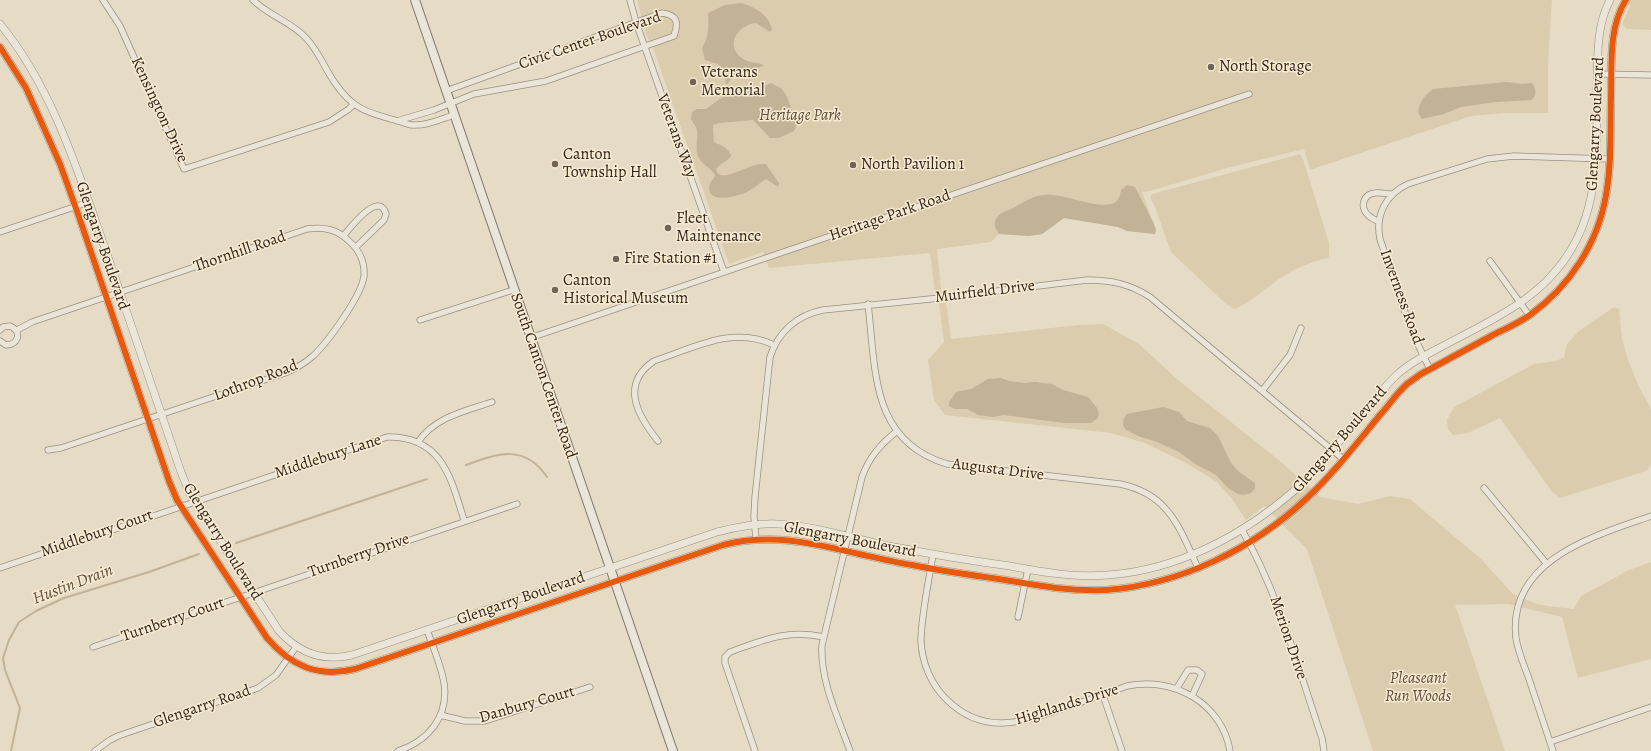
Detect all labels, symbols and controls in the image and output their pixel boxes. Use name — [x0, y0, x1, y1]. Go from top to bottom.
street label: Civic Center Boulevard — [516, 8, 664, 74]
street label: Kensington Drive — [126, 54, 192, 166]
street label: Glengarry Boulevard — [1583, 56, 1609, 192]
place label: North Storage — [1219, 57, 1312, 77]
marker: North Storage — [1206, 62, 1216, 72]
place label: Veterans Memorial — [701, 63, 765, 101]
marker: Veterans Memorial — [688, 77, 698, 87]
street label: Veterans Way — [652, 91, 700, 181]
park label: Heritage Park — [759, 106, 841, 126]
place label: Canton Township Hall — [563, 145, 657, 183]
place label: North Pavilion 1 — [861, 155, 964, 175]
marker: Canton Township Hall — [550, 159, 560, 169]
marker: North Pavilion 1 — [848, 160, 858, 170]
street label: Glengarry Boulevard — [71, 179, 133, 313]
street label: Heritage Park Road — [827, 186, 953, 246]
place label: Fleet Maintenance — [676, 209, 761, 247]
marker: Fleet Maintenance — [663, 223, 673, 233]
street label: Thornhill Road — [191, 227, 289, 277]
street label: Inverness Road — [1375, 247, 1427, 347]
place label: Fire Station #1 — [624, 249, 717, 269]
marker: Fire Station #1 — [611, 254, 621, 264]
place label: Canton Historical Museum — [563, 271, 688, 309]
street label: Muirfield Drive — [934, 276, 1036, 308]
marker: Canton Historical Museum — [550, 285, 560, 295]
street label: South Canton Center Road — [506, 291, 580, 461]
street label: Lothrop Road — [211, 356, 301, 406]
street label: Glengarry Boulevard — [1289, 383, 1391, 497]
street label: Middlebury Lane — [272, 431, 384, 483]
street label: Augusta Drive — [951, 455, 1045, 485]
street label: Glengarry Boulevard — [178, 480, 266, 604]
street label: Middlebury Court — [38, 506, 156, 562]
street label: Glengarry Boulevard — [782, 518, 918, 562]
street label: Turnberry Drive — [306, 530, 412, 582]
water label: Hustin Drain — [30, 560, 116, 610]
street label: Glengarry Boulevard — [454, 568, 588, 630]
street label: Turnberry Court — [119, 593, 227, 647]
street label: Merion Drive — [1265, 594, 1311, 682]
park label: Pleaseant Run Woods — [1385, 669, 1451, 707]
street label: Highlands Drive — [1013, 680, 1121, 730]
street label: Glengarry Road — [151, 681, 253, 733]
street label: Danbury Court — [477, 682, 577, 728]

